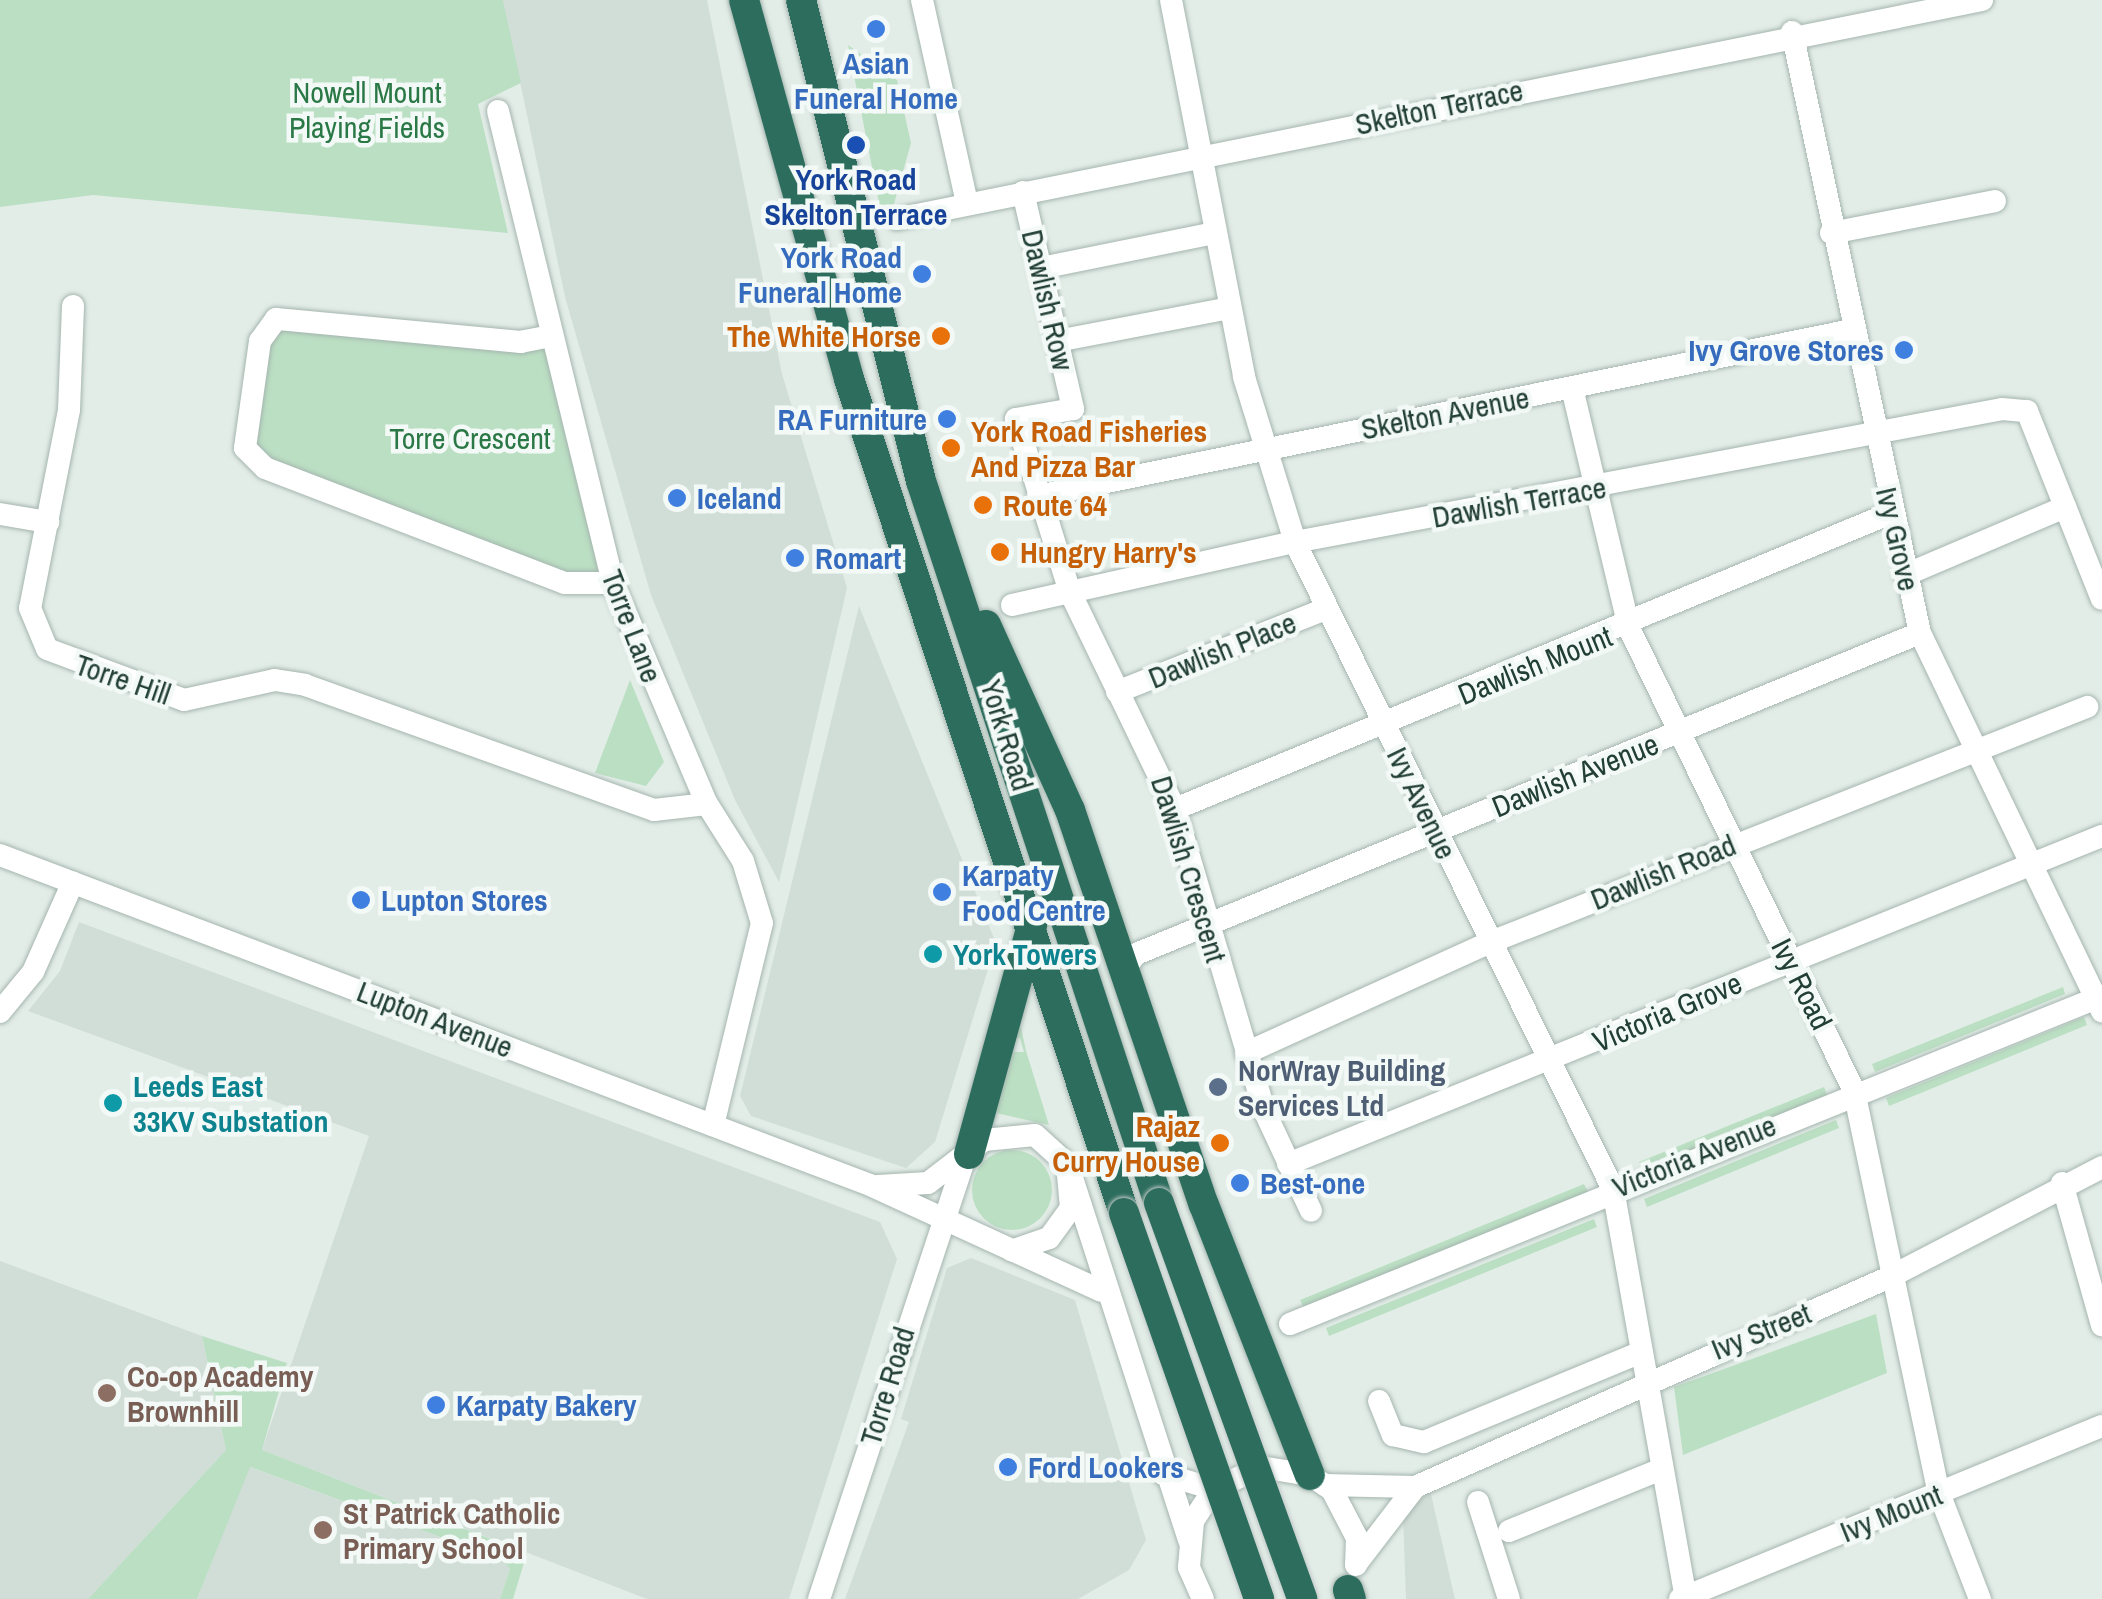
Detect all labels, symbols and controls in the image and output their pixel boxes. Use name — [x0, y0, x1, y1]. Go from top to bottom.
marker: Asian Funeral Home — [865, 18, 887, 40]
place label: Asian Funeral Home — [794, 45, 958, 116]
street label: Skelton Terrace — [1352, 72, 1526, 142]
park label: Nowell Mount Playing Fields — [289, 74, 445, 144]
marker: York Road Skelton Terrace — [845, 134, 867, 156]
place label: York Road Skelton Terrace — [765, 161, 947, 232]
street label: Dawlish Row — [1014, 226, 1082, 374]
place label: York Road Funeral Home — [738, 239, 902, 310]
marker: York Road Funeral Home — [911, 263, 933, 285]
place label: The White Horse — [727, 318, 921, 354]
marker: The White Horse — [930, 325, 952, 347]
place label: Ivy Grove Stores — [1688, 332, 1884, 368]
marker: Ivy Grove Stores — [1893, 339, 1915, 361]
street label: Skelton Avenue — [1357, 379, 1533, 447]
place label: RA Furniture — [777, 401, 927, 437]
marker: RA Furniture — [936, 408, 958, 430]
place label: York Road Fisheries And Pizza Bar — [971, 413, 1207, 484]
park label: Torre Crescent — [389, 420, 551, 456]
marker: York Road Fisheries And Pizza Bar — [940, 437, 962, 459]
street label: Dawlish Terrace — [1429, 469, 1609, 535]
place label: Iceland — [697, 480, 782, 516]
street label: Ivy Grove — [1869, 484, 1927, 594]
marker: Iceland — [666, 487, 688, 509]
place label: Route 64 — [1003, 487, 1107, 523]
marker: Route 64 — [972, 494, 994, 516]
place label: Hungry Harry's — [1020, 534, 1197, 570]
place label: Romart — [815, 540, 901, 576]
marker: Hungry Harry's — [989, 541, 1011, 563]
marker: Romart — [784, 547, 806, 569]
street label: Torre Lane — [594, 565, 670, 687]
street label: Dawlish Place — [1143, 604, 1301, 696]
street label: Dawlish Mount — [1453, 618, 1617, 712]
street label: Torre Hill — [71, 646, 175, 712]
street label: York Road — [973, 675, 1041, 795]
street label: Dawlish Avenue — [1486, 725, 1664, 825]
street label: Ivy Avenue — [1379, 741, 1465, 865]
street label: Dawlish Crescent — [1144, 772, 1234, 966]
street label: Dawlish Road — [1585, 827, 1741, 917]
place label: Karpaty Food Centre — [962, 857, 1106, 928]
marker: Karpaty Food Centre — [931, 881, 953, 903]
place label: Lupton Stores — [381, 882, 548, 918]
marker: Lupton Stores — [350, 889, 372, 911]
street label: Ivy Road — [1764, 933, 1840, 1035]
place label: York Towers — [953, 936, 1097, 972]
marker: York Towers — [922, 943, 944, 965]
street label: Victoria Grove — [1587, 965, 1747, 1059]
street label: Lupton Avenue — [351, 973, 519, 1065]
place label: NorWray Building Services Ltd — [1238, 1052, 1445, 1122]
place label: Leeds East 33KV Substation — [133, 1068, 328, 1138]
marker: NorWray Building Services Ltd — [1207, 1076, 1229, 1098]
marker: Leeds East 33KV Substation — [102, 1092, 124, 1114]
street label: Victoria Avenue — [1606, 1107, 1782, 1205]
place label: Rajaz Curry House — [1052, 1108, 1200, 1178]
marker: Rajaz Curry House — [1209, 1132, 1231, 1154]
place label: Best-one — [1260, 1165, 1365, 1201]
marker: Best-one — [1229, 1172, 1251, 1194]
street label: Ivy Street — [1706, 1295, 1816, 1367]
street label: Torre Road — [852, 1323, 922, 1449]
place label: Co-op Academy Brownhill — [127, 1358, 314, 1428]
marker: Co-op Academy Brownhill — [96, 1382, 118, 1404]
place label: Karpaty Bakery — [456, 1387, 636, 1423]
marker: Karpaty Bakery — [425, 1394, 447, 1416]
place label: Ford Lookers — [1028, 1449, 1184, 1485]
marker: Ford Lookers — [997, 1456, 1019, 1478]
street label: Ivy Mount — [1835, 1476, 1947, 1550]
place label: St Patrick Catholic Primary School — [343, 1495, 560, 1566]
marker: St Patrick Catholic Primary School — [312, 1519, 334, 1541]

